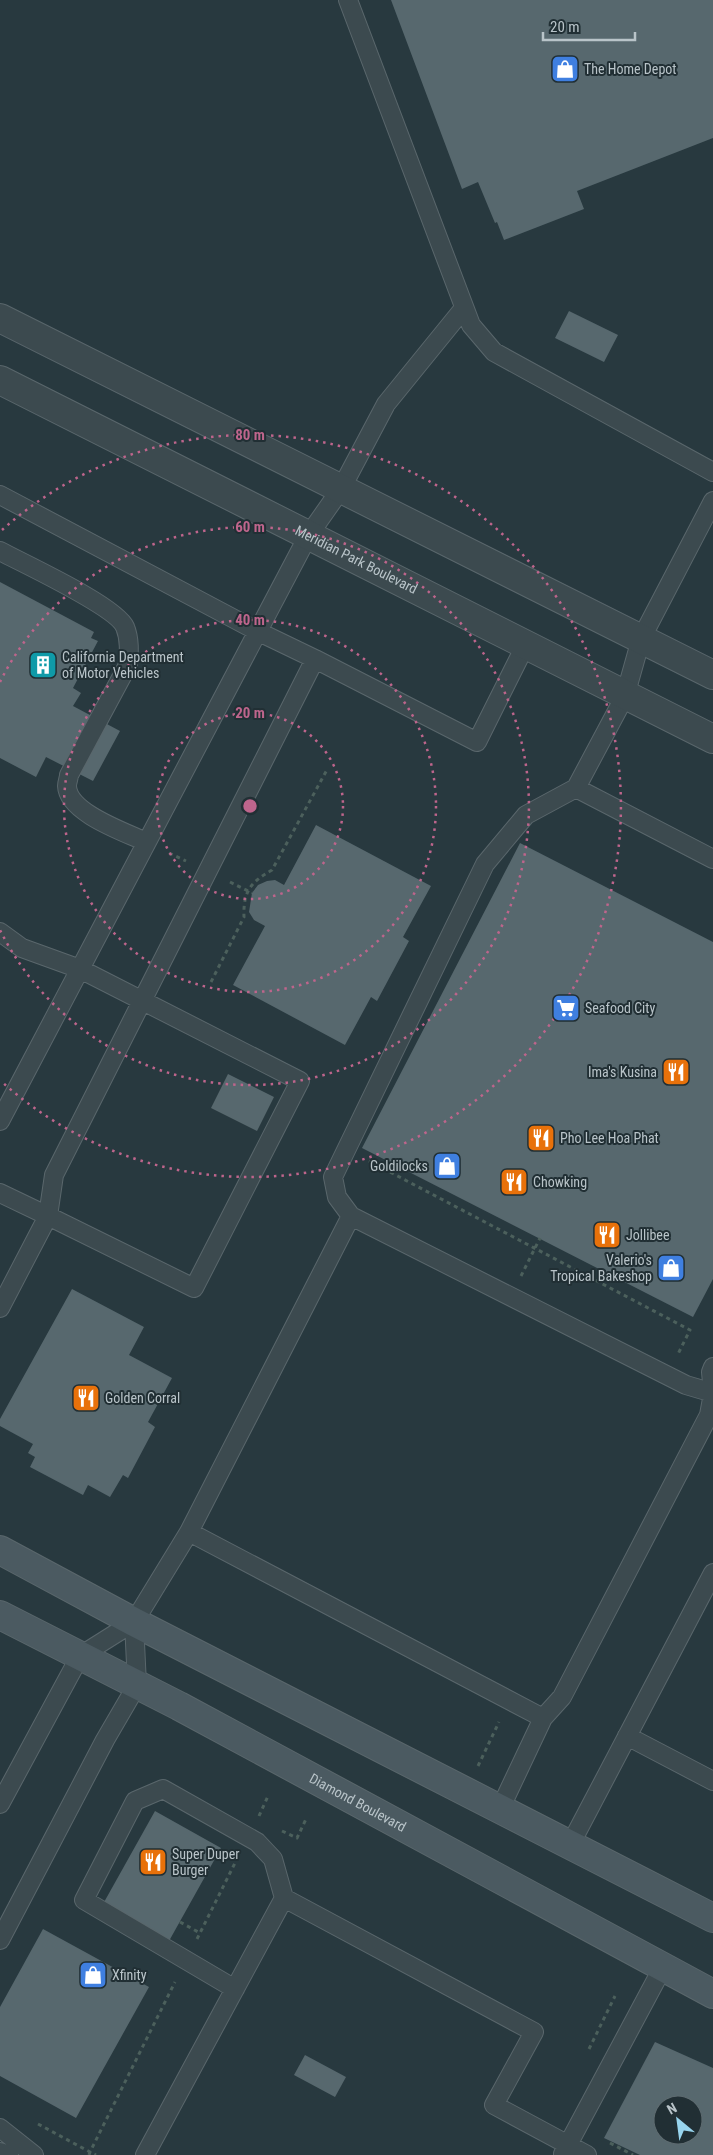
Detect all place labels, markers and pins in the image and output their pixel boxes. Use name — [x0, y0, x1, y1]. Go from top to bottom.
shop icon: The Home Depot — [550, 54, 580, 84]
place label: The Home Depot — [584, 61, 676, 77]
place label: California Department of Motor Vehicles — [62, 649, 184, 681]
building icon: California Department of Motor Vehicles — [28, 650, 58, 680]
centre of rings — [241, 797, 259, 815]
supermarket icon: Seafood City — [551, 993, 581, 1023]
place label: Seafood City — [585, 1000, 655, 1016]
restaurant icon: Ima's Kusina — [661, 1057, 691, 1087]
place label: Ima's Kusina — [588, 1064, 657, 1080]
restaurant icon: Pho Lee Hoa Phat — [526, 1123, 556, 1153]
place label: Pho Lee Hoa Phat — [560, 1130, 659, 1146]
shop icon: Goldilocks — [432, 1151, 462, 1181]
place label: Goldilocks — [370, 1158, 428, 1174]
restaurant icon: Chowking — [499, 1167, 529, 1197]
place label: Chowking — [533, 1174, 587, 1190]
restaurant icon: Jollibee — [592, 1220, 622, 1250]
place label: Jollibee — [626, 1227, 670, 1243]
place label: Valerio's Tropical Bakeshop — [550, 1252, 652, 1284]
shop icon: Valerio's Tropical Bakeshop — [656, 1253, 686, 1283]
restaurant icon: Golden Corral — [71, 1383, 101, 1413]
place label: Golden Corral — [105, 1390, 180, 1406]
place label: Super Duper Burger — [172, 1846, 239, 1878]
restaurant icon: Super Duper Burger — [138, 1847, 168, 1877]
shop icon: Xfinity — [78, 1960, 108, 1990]
place label: Xfinity — [112, 1967, 147, 1983]

